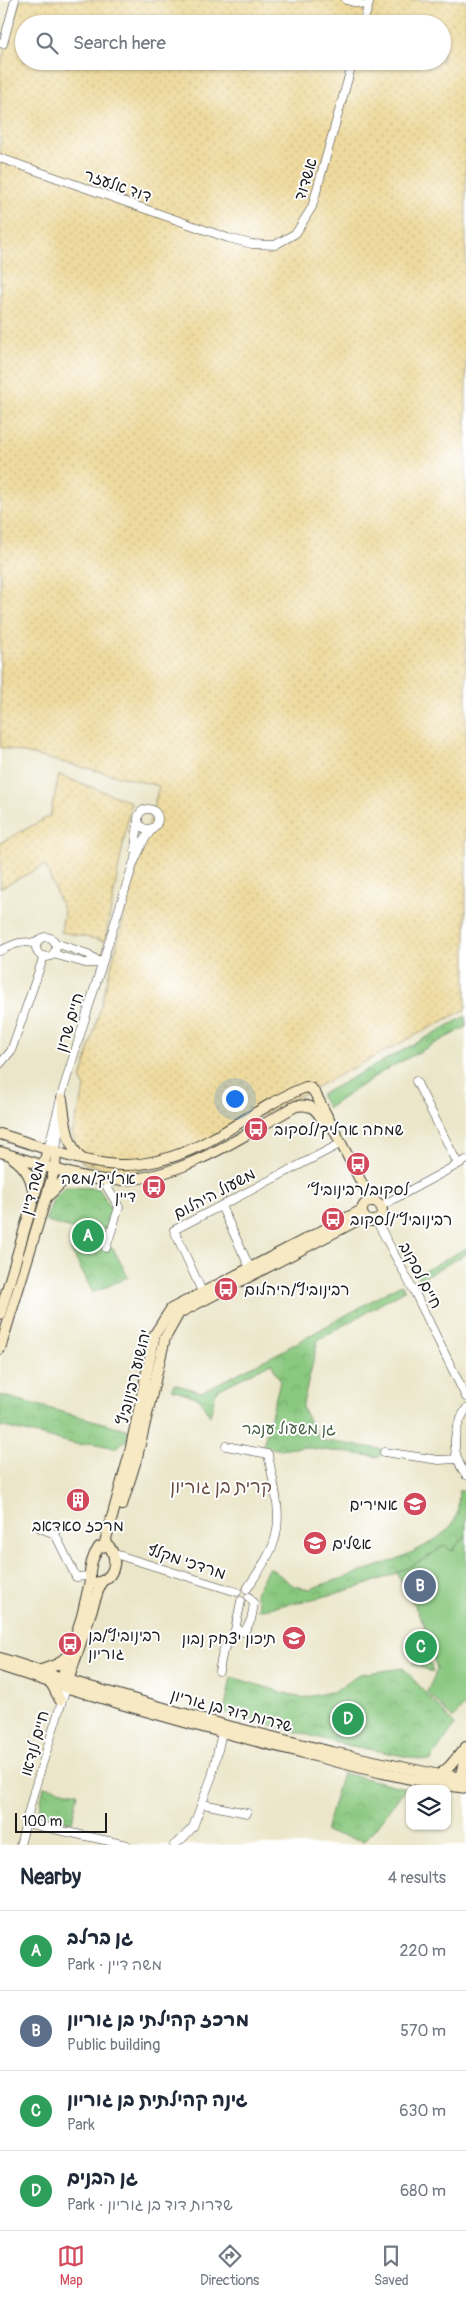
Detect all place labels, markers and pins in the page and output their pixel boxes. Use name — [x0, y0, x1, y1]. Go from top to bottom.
bus stop icon: שמחה ארליך/לסקוב — [243, 1116, 269, 1142]
place label: שמחה ארליך/לסקוב — [274, 1120, 404, 1140]
bus stop icon: לסקוב/רבינוביץ׳ — [345, 1151, 371, 1177]
place label: ארליך/משה דיין — [61, 1169, 136, 1207]
bus stop icon: ארליך/משה דיין — [141, 1174, 167, 1200]
place label: לסקוב/רבינוביץ׳ — [307, 1180, 410, 1200]
bus stop icon: רבינוביץ׳/לסקוב — [320, 1206, 346, 1232]
place label: רבינוביץ׳/לסקוב — [350, 1210, 452, 1230]
pin: A — [72, 1217, 104, 1255]
bus stop icon: רבינוביץ/היהלום — [213, 1276, 239, 1302]
place label: רבינוביץ/היהלום — [244, 1280, 349, 1300]
building icon: מרכז סאדאב — [65, 1487, 91, 1513]
school or university icon: אמירים — [402, 1491, 428, 1517]
place label: אמירים — [350, 1495, 398, 1515]
place label: מרכז סאדאב — [32, 1516, 124, 1536]
school or university icon: אשלים — [302, 1530, 328, 1556]
place label: אשלים — [332, 1534, 372, 1554]
pin: B — [404, 1567, 436, 1605]
school or university icon: תיכון יצחק נבון — [281, 1625, 307, 1651]
place label: רבינוביץ/בן גוריון — [88, 1626, 161, 1664]
pin: C — [405, 1628, 437, 1666]
place label: תיכון יצחק נבון — [182, 1629, 276, 1649]
bus stop icon: רבינוביץ/בן גוריון — [57, 1631, 83, 1657]
pin: D — [332, 1700, 364, 1738]

